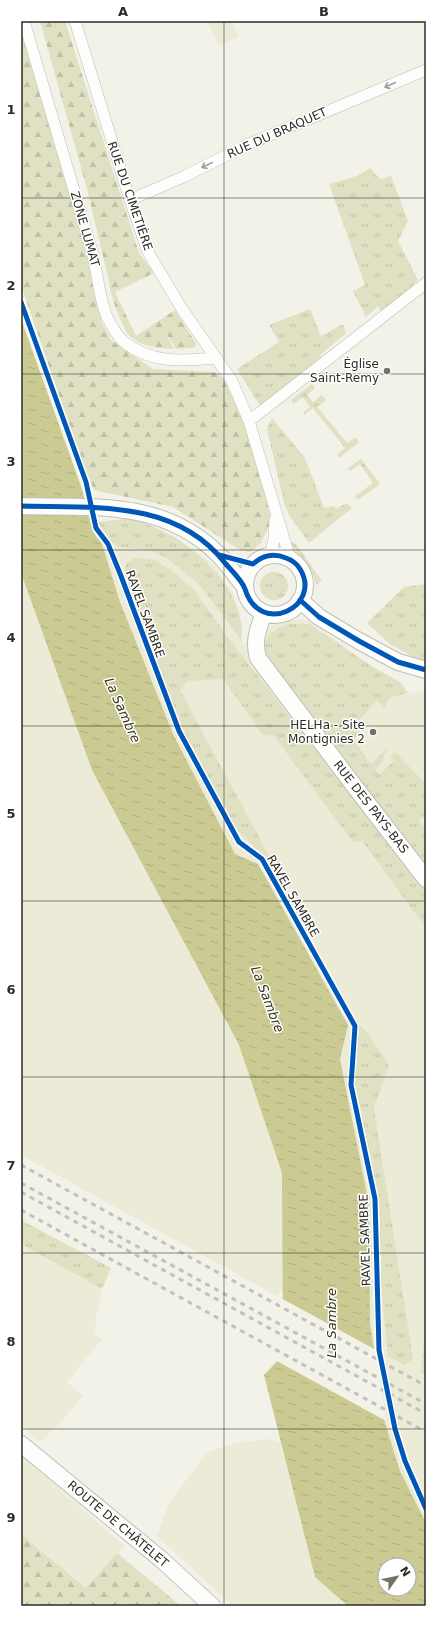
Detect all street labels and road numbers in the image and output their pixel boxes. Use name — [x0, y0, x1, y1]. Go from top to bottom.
street label: RUE DU BRAQUET — [225, 104, 330, 161]
street label: RUE DU CIMETIÈRE — [105, 139, 156, 252]
street label: ZONE LUMAT — [68, 190, 103, 269]
street label: RAVEL SAMBRE — [123, 568, 167, 660]
street label: RUE DES PAYS-BAS — [331, 758, 411, 856]
street label: RAVEL SAMBRE — [264, 853, 322, 939]
street label: RAVEL SAMBRE — [356, 1194, 374, 1286]
street label: ROUTE DE CHÂTELET — [65, 1477, 172, 1571]

